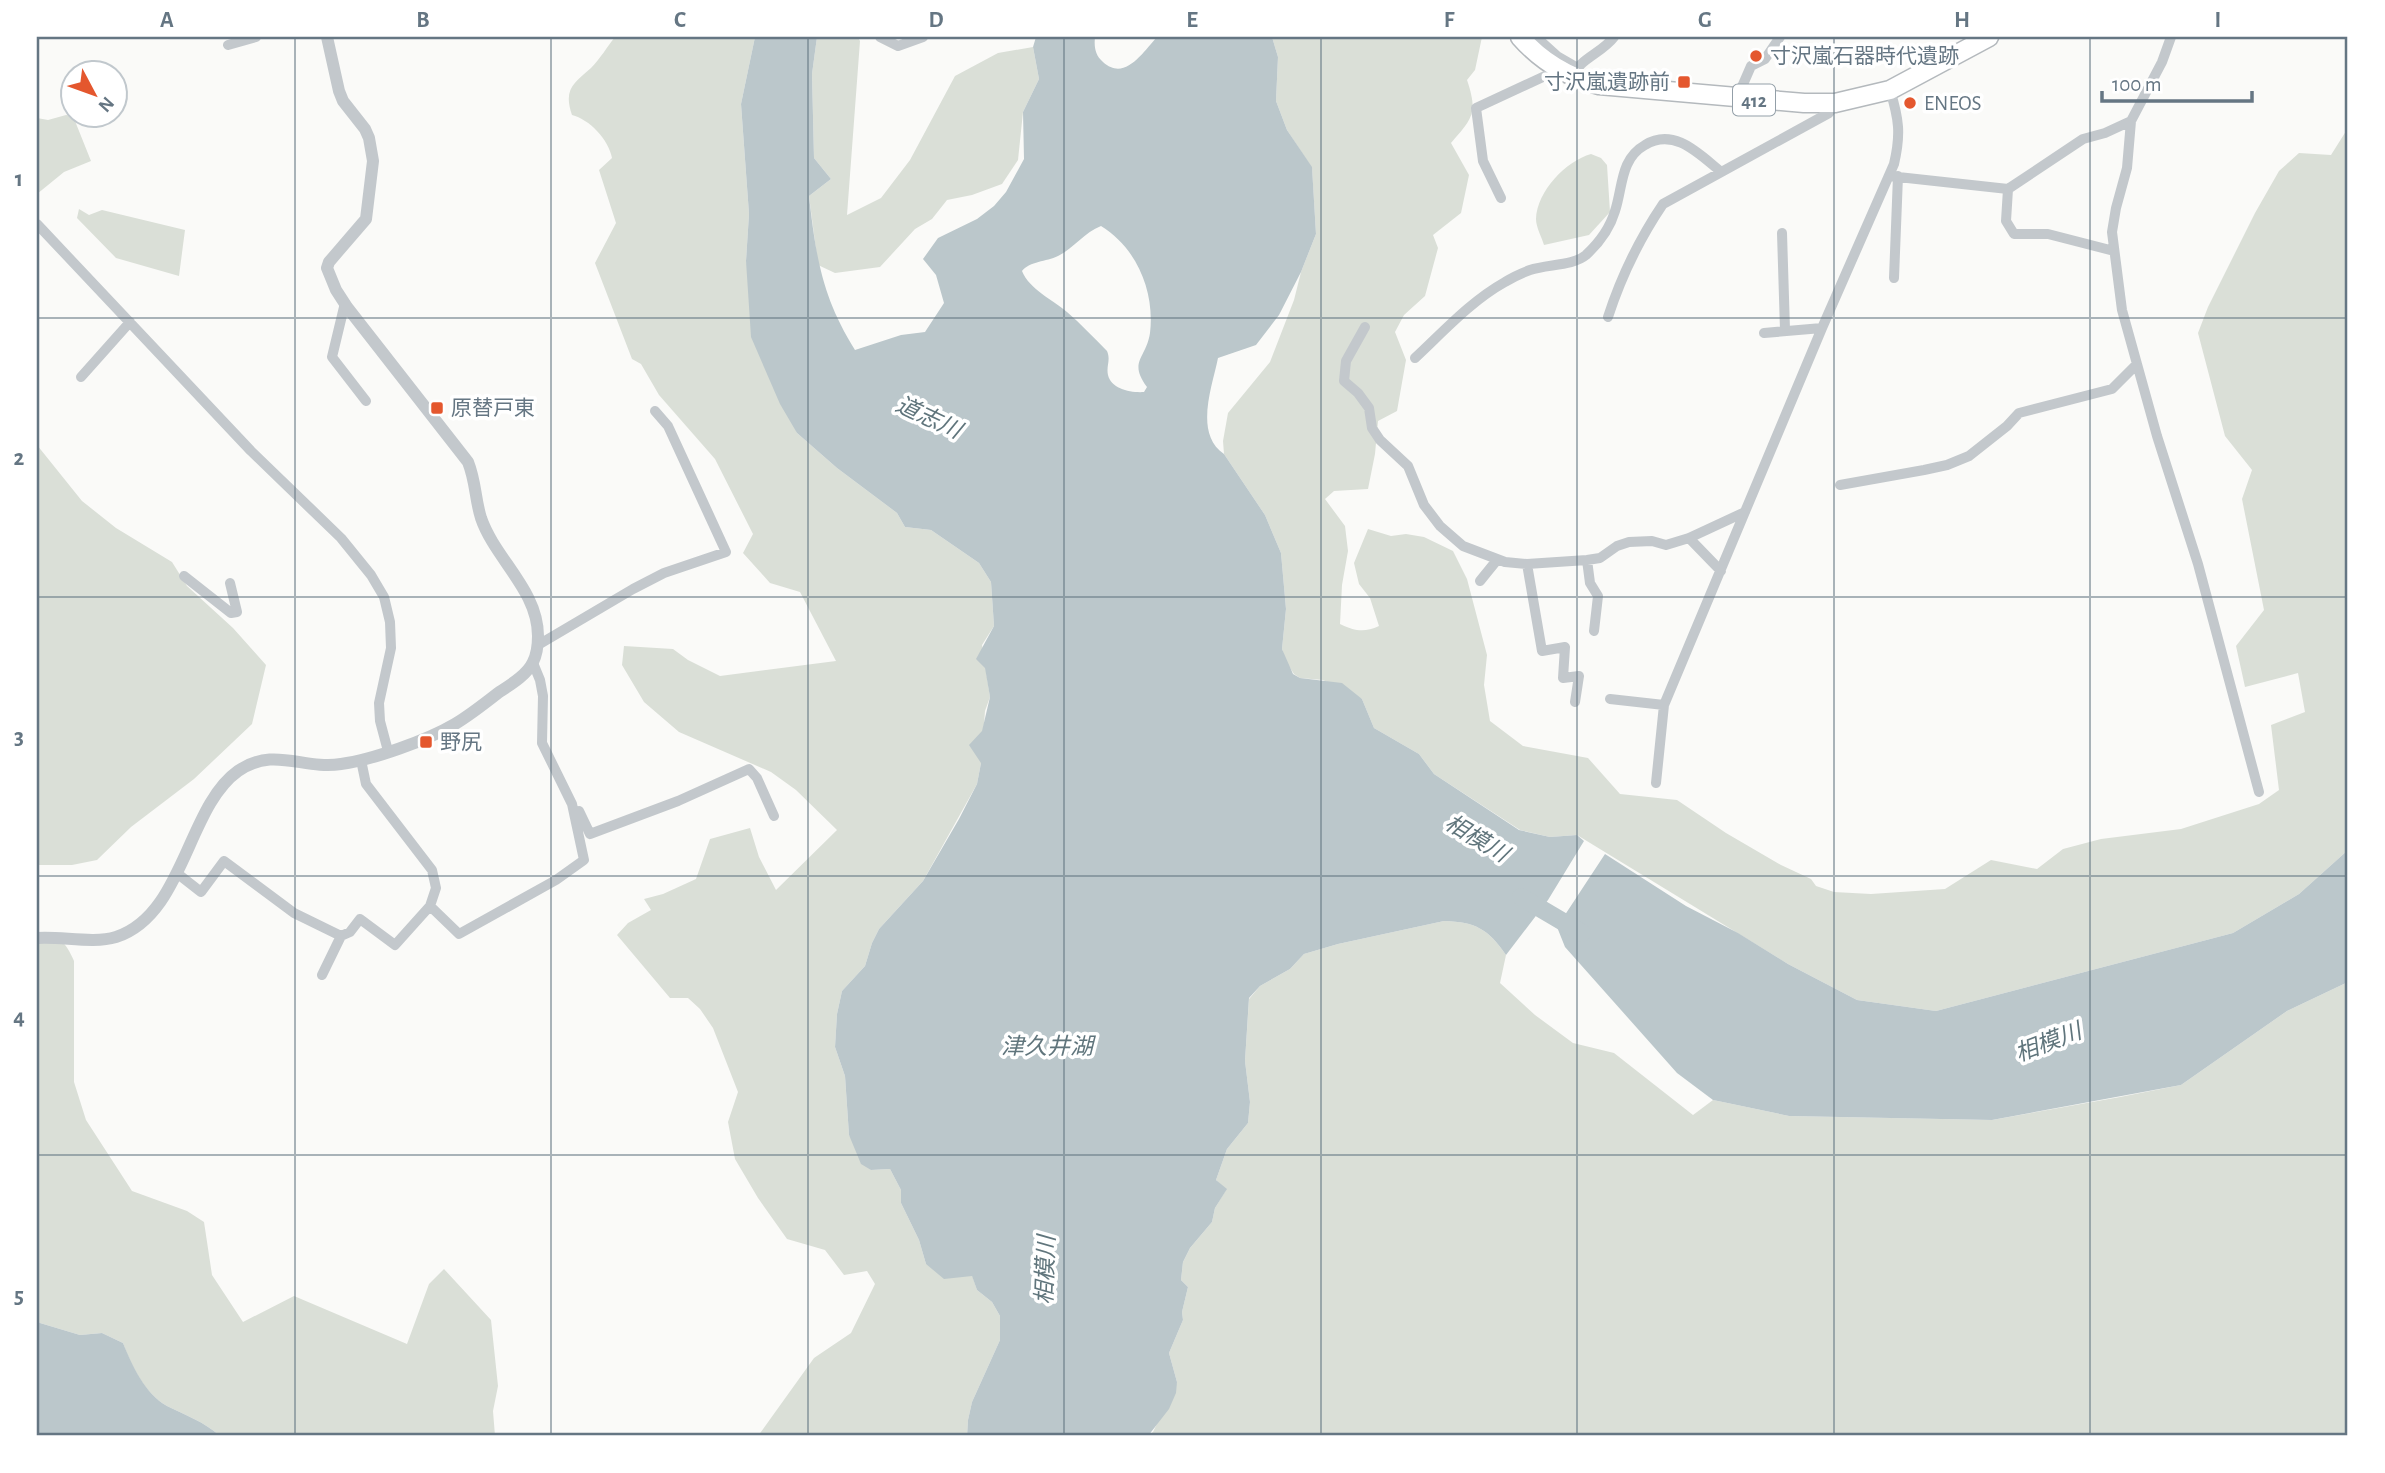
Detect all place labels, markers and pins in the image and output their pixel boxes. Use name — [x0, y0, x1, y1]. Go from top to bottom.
place label: 寸沢嵐石器時代遺跡 — [1770, 45, 1959, 67]
marker: 寸沢嵐石器時代遺跡 — [1748, 48, 1764, 64]
place label: 寸沢嵐遺跡前 — [1544, 71, 1670, 93]
marker: 寸沢嵐遺跡前 — [1676, 74, 1692, 90]
place label: ENEOS — [1924, 93, 1982, 114]
marker: ENEOS — [1902, 95, 1918, 111]
place label: 原替戸東 — [451, 397, 535, 419]
marker: 原替戸東 — [429, 400, 445, 416]
place label: 野尻 — [440, 732, 482, 753]
marker: 野尻 — [418, 734, 434, 750]

